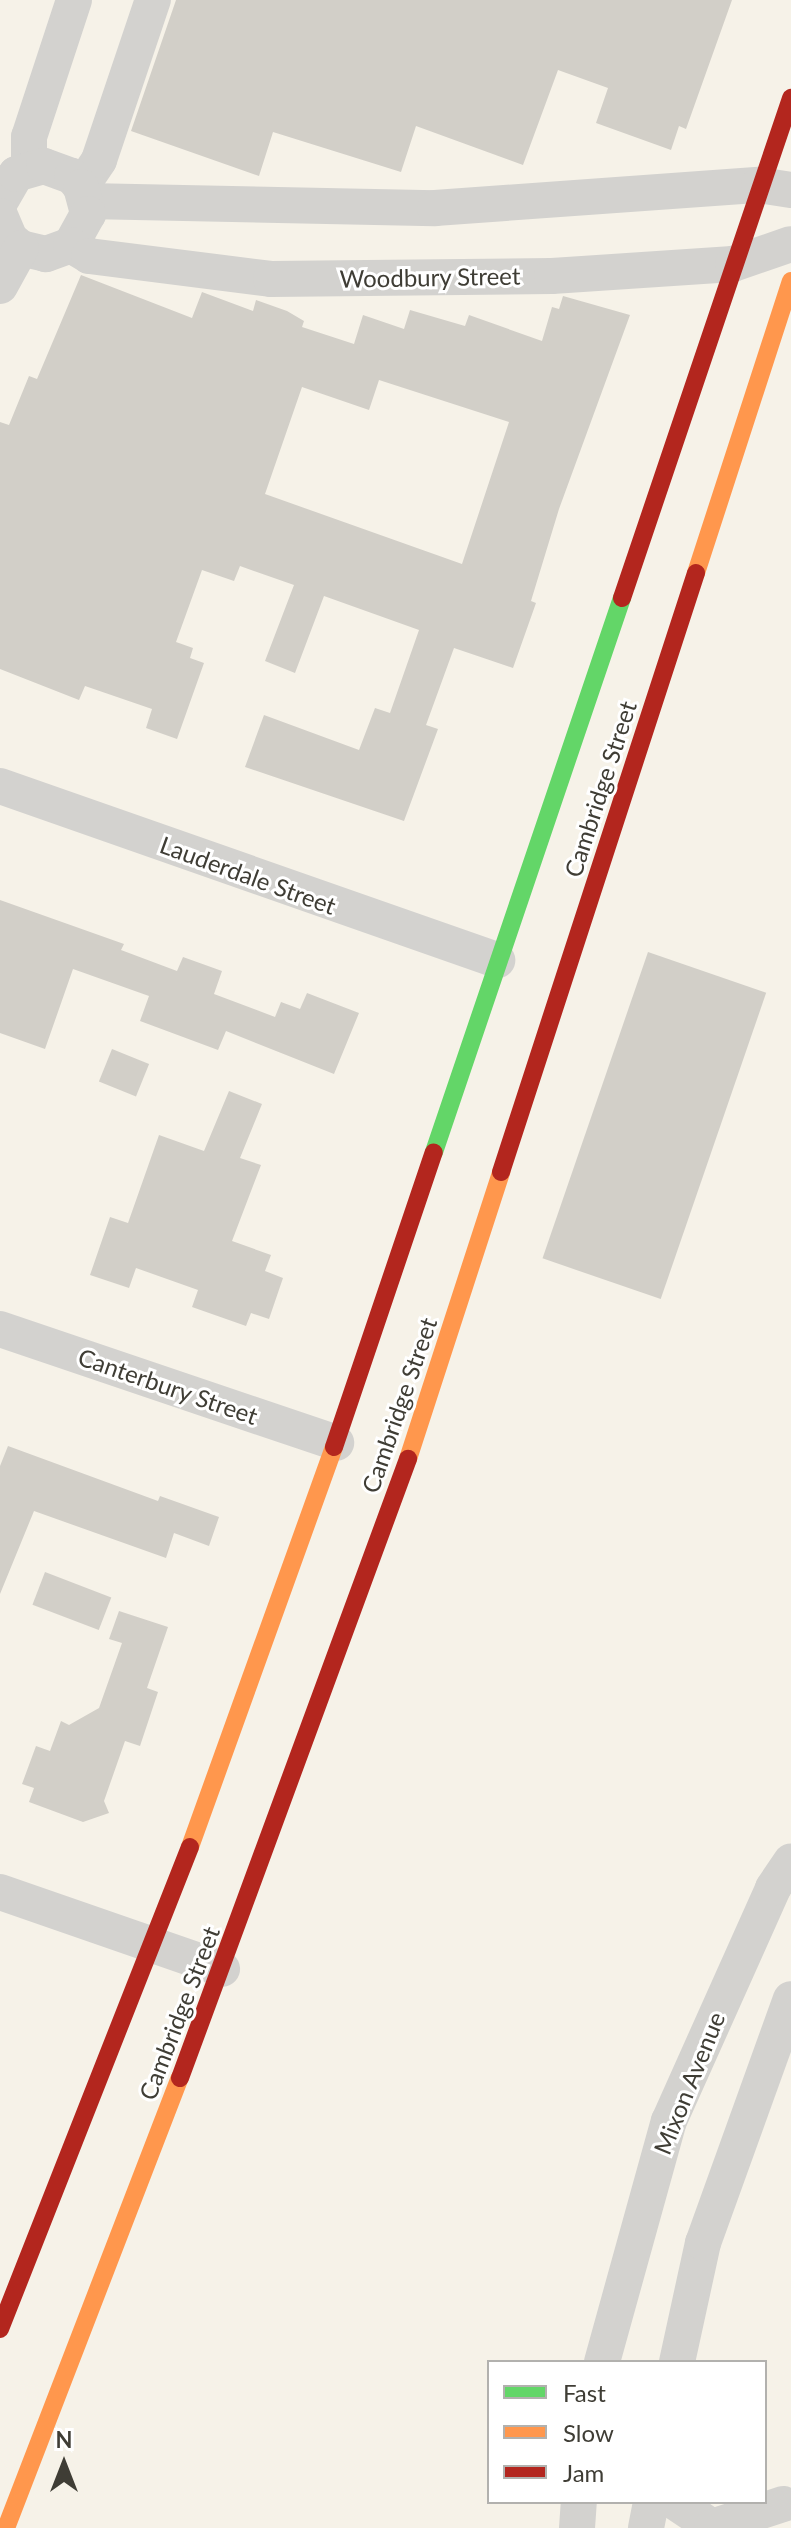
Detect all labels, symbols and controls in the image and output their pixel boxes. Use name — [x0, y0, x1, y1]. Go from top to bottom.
street label: Woodbury Street — [339, 261, 521, 293]
street label: Cambridge Street — [558, 697, 642, 881]
street label: Lauderdale Street — [156, 830, 340, 920]
street label: Cambridge Street — [356, 1314, 442, 1496]
street label: Canterbury Street — [74, 1342, 262, 1430]
street label: Cambridge Street — [133, 1922, 225, 2104]
street label: Mixon Avenue — [647, 2007, 731, 2159]
legend — [487, 2360, 767, 2504]
text: Fast — [563, 2378, 606, 2407]
text: Slow — [563, 2418, 614, 2447]
north arrow — [24, 2424, 104, 2504]
text: N — [56, 2426, 72, 2453]
text: Jam — [563, 2458, 604, 2487]

